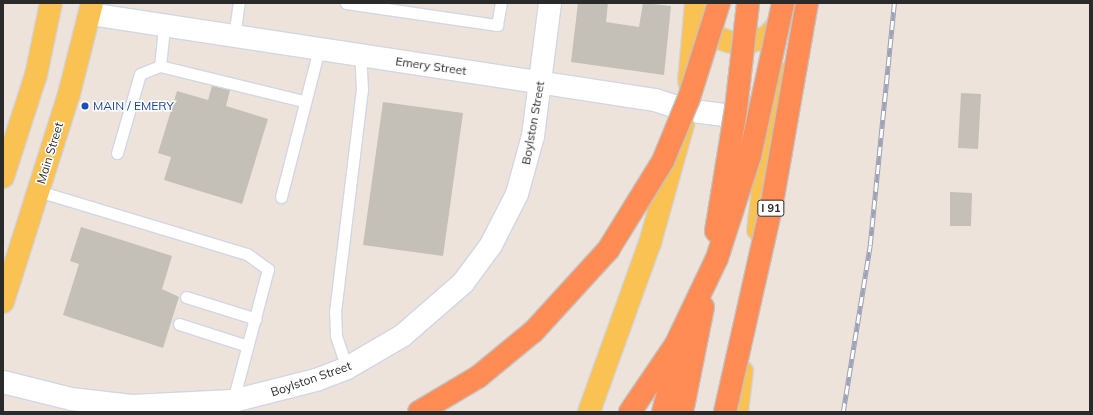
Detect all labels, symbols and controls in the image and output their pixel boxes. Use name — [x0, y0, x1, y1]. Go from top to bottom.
street label: Emery Street — [395, 54, 467, 78]
street label: Boylston Street — [519, 80, 547, 166]
place label: MAIN / EMERY — [93, 99, 174, 113]
marker: MAIN / EMERY — [80, 101, 90, 111]
street label: Main Street — [34, 120, 66, 186]
road number: I 91 — [757, 199, 785, 217]
street label: Boylston Street — [269, 358, 353, 400]

